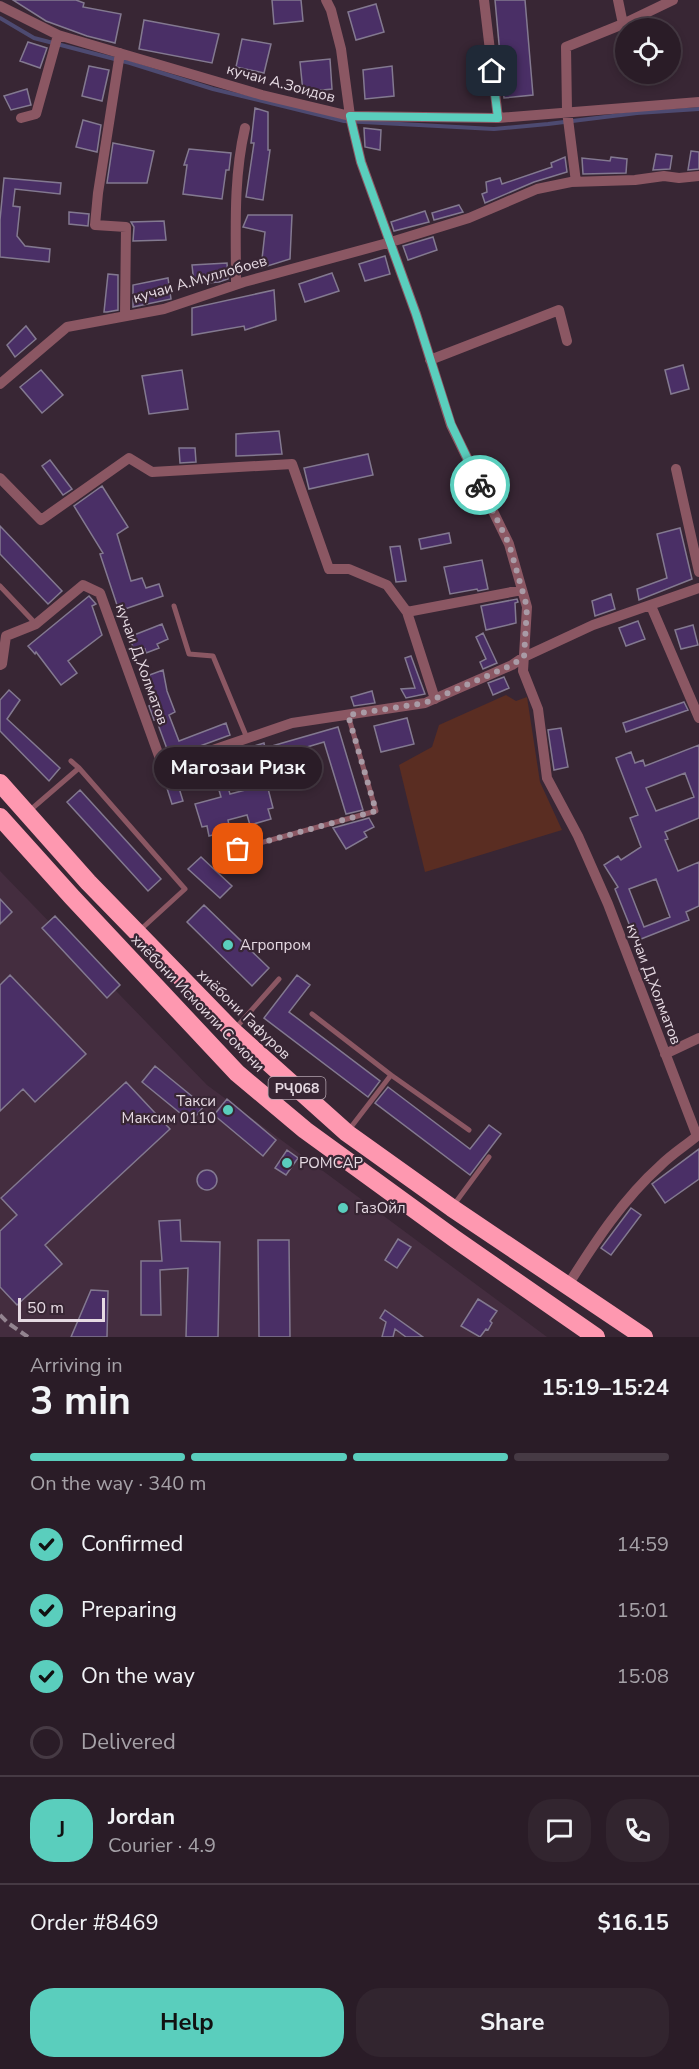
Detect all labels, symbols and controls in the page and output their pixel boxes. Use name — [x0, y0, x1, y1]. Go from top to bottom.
map controls — [615, 18, 681, 84]
button: locate — [615, 18, 681, 84]
pin — [466, 45, 517, 96]
icon: home — [475, 54, 508, 87]
street label: кучаи А.Зоидов — [224, 59, 338, 107]
street label: кучаи А.Муллобоев — [131, 250, 269, 308]
courier — [450, 455, 510, 515]
icon: bike — [464, 469, 497, 502]
street label: кучаи Д,Холматов — [111, 600, 173, 728]
callout: Магозаи Ризк — [154, 747, 322, 789]
text: Магозаи Ризк — [170, 754, 306, 781]
pin — [212, 823, 263, 874]
icon: bag — [221, 832, 254, 865]
street label: кучаи Д,Холматов — [622, 921, 686, 1047]
street label: хиёбони Исмоили Сомони — [127, 930, 269, 1076]
place label: Агропром — [240, 935, 311, 955]
marker: Агропром — [221, 938, 235, 952]
street label: хиёбони Гафуров — [193, 964, 295, 1064]
road number: РҶ068 — [268, 1077, 326, 1099]
place label: Такси Максим 0110 — [122, 1091, 216, 1128]
marker: Такси Максим 0110 — [221, 1103, 235, 1117]
place label: РОМСАР — [299, 1153, 363, 1173]
marker: РОМСАР — [280, 1156, 294, 1170]
place label: ГазОйл — [355, 1198, 406, 1218]
marker: ГазОйл — [336, 1201, 350, 1215]
scale bar — [18, 1295, 105, 1322]
text: 50 m — [27, 1297, 64, 1319]
text: Arriving in — [30, 1352, 123, 1379]
text: 15:19–15:24 — [541, 1373, 669, 1403]
text: 3 min — [30, 1375, 131, 1428]
text: On the way · 340 m — [30, 1470, 206, 1497]
icon: check — [30, 1528, 63, 1561]
text: Confirmed — [81, 1529, 183, 1559]
text: 14:59 — [616, 1531, 669, 1558]
icon: check — [30, 1594, 63, 1627]
text: Preparing — [81, 1595, 177, 1625]
text: 15:01 — [616, 1597, 669, 1624]
icon: check — [30, 1660, 63, 1693]
text: On the way — [81, 1661, 195, 1691]
text: 15:08 — [616, 1663, 669, 1690]
text: Delivered — [81, 1727, 176, 1757]
button: chat — [528, 1799, 591, 1862]
button: phone — [606, 1799, 669, 1862]
text: Jordan — [108, 1802, 175, 1832]
text: J — [58, 1815, 65, 1845]
text: Courier · 4.9 — [108, 1832, 216, 1859]
text: Order #8469 — [30, 1908, 159, 1938]
text: $16.15 — [598, 1908, 669, 1938]
button: Help — [30, 1988, 344, 2057]
button: Share — [356, 1988, 669, 2057]

